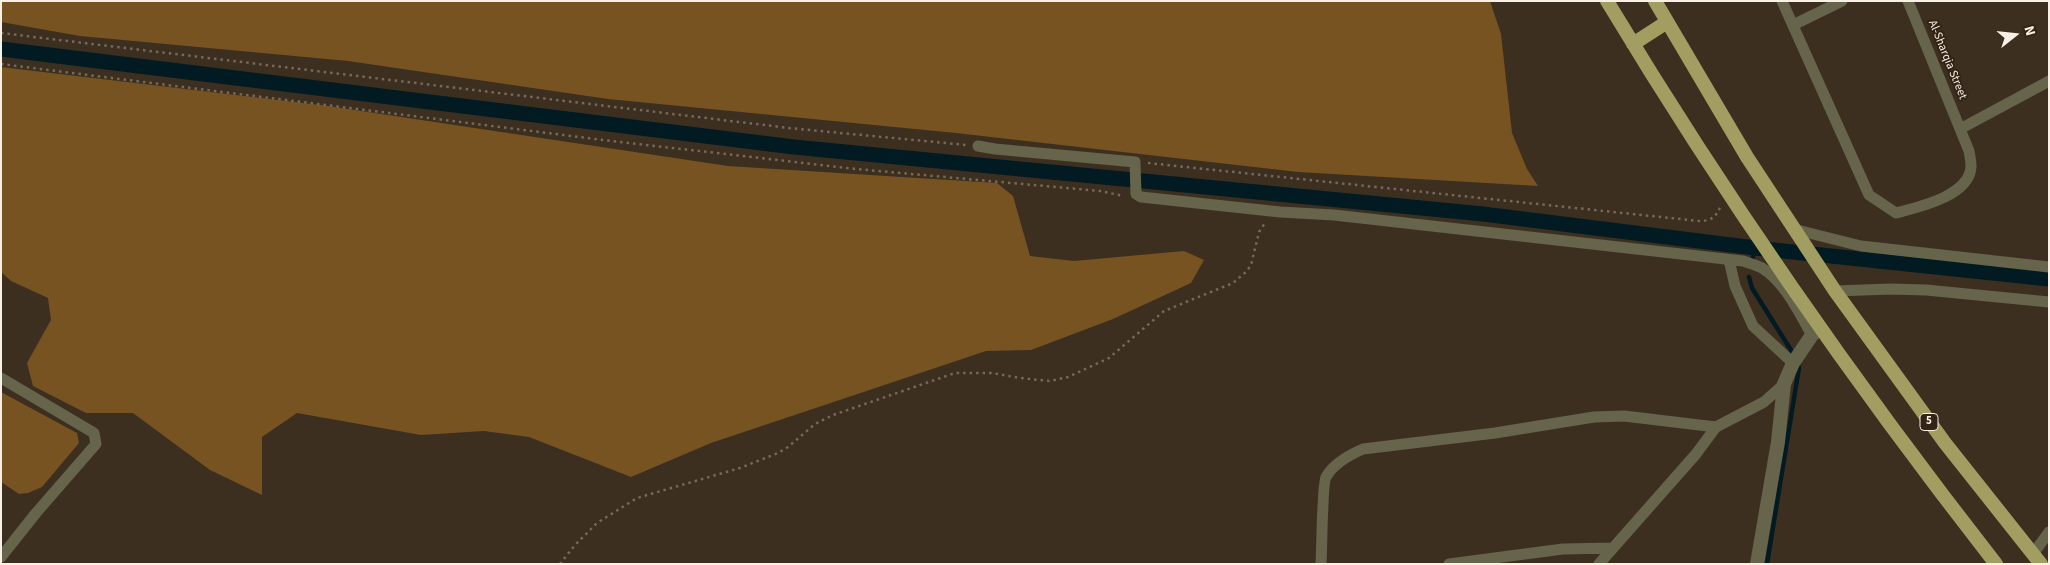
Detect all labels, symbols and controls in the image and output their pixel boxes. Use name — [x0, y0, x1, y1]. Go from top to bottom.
north arrow — [1990, 10, 2040, 60]
street label: Al-Sharqia Street — [1925, 18, 1969, 102]
text: N — [2019, 24, 2040, 38]
road number: 5 — [1920, 414, 1938, 431]

